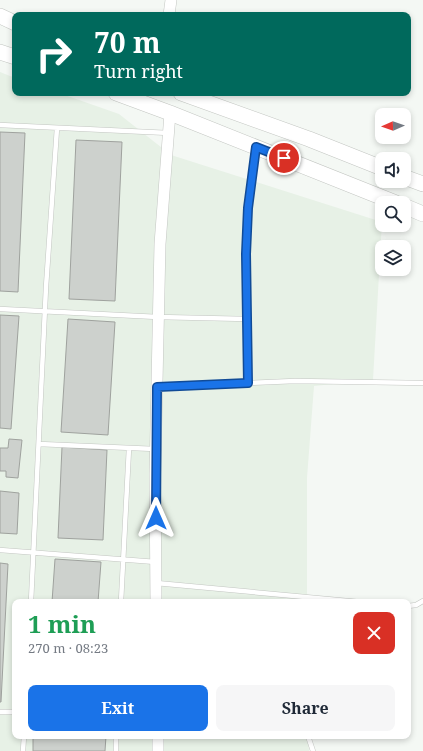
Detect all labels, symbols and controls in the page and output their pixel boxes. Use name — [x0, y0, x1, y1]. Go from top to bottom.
text: 70 m — [94, 23, 161, 61]
icon: right — [28, 28, 80, 80]
text: Turn right — [94, 59, 183, 83]
north arrow — [375, 108, 411, 144]
map controls — [375, 108, 411, 276]
pin — [267, 141, 301, 175]
icon: arrive — [273, 147, 295, 169]
button: sound — [375, 152, 411, 188]
button: search — [375, 196, 411, 232]
button: layers — [375, 240, 411, 276]
position arrow — [135, 497, 177, 539]
text: 1 min — [28, 607, 96, 640]
button: close — [353, 612, 395, 654]
text: 270 m · 08:23 — [28, 639, 108, 657]
button: Exit — [28, 685, 208, 731]
button: Share — [216, 685, 395, 731]

